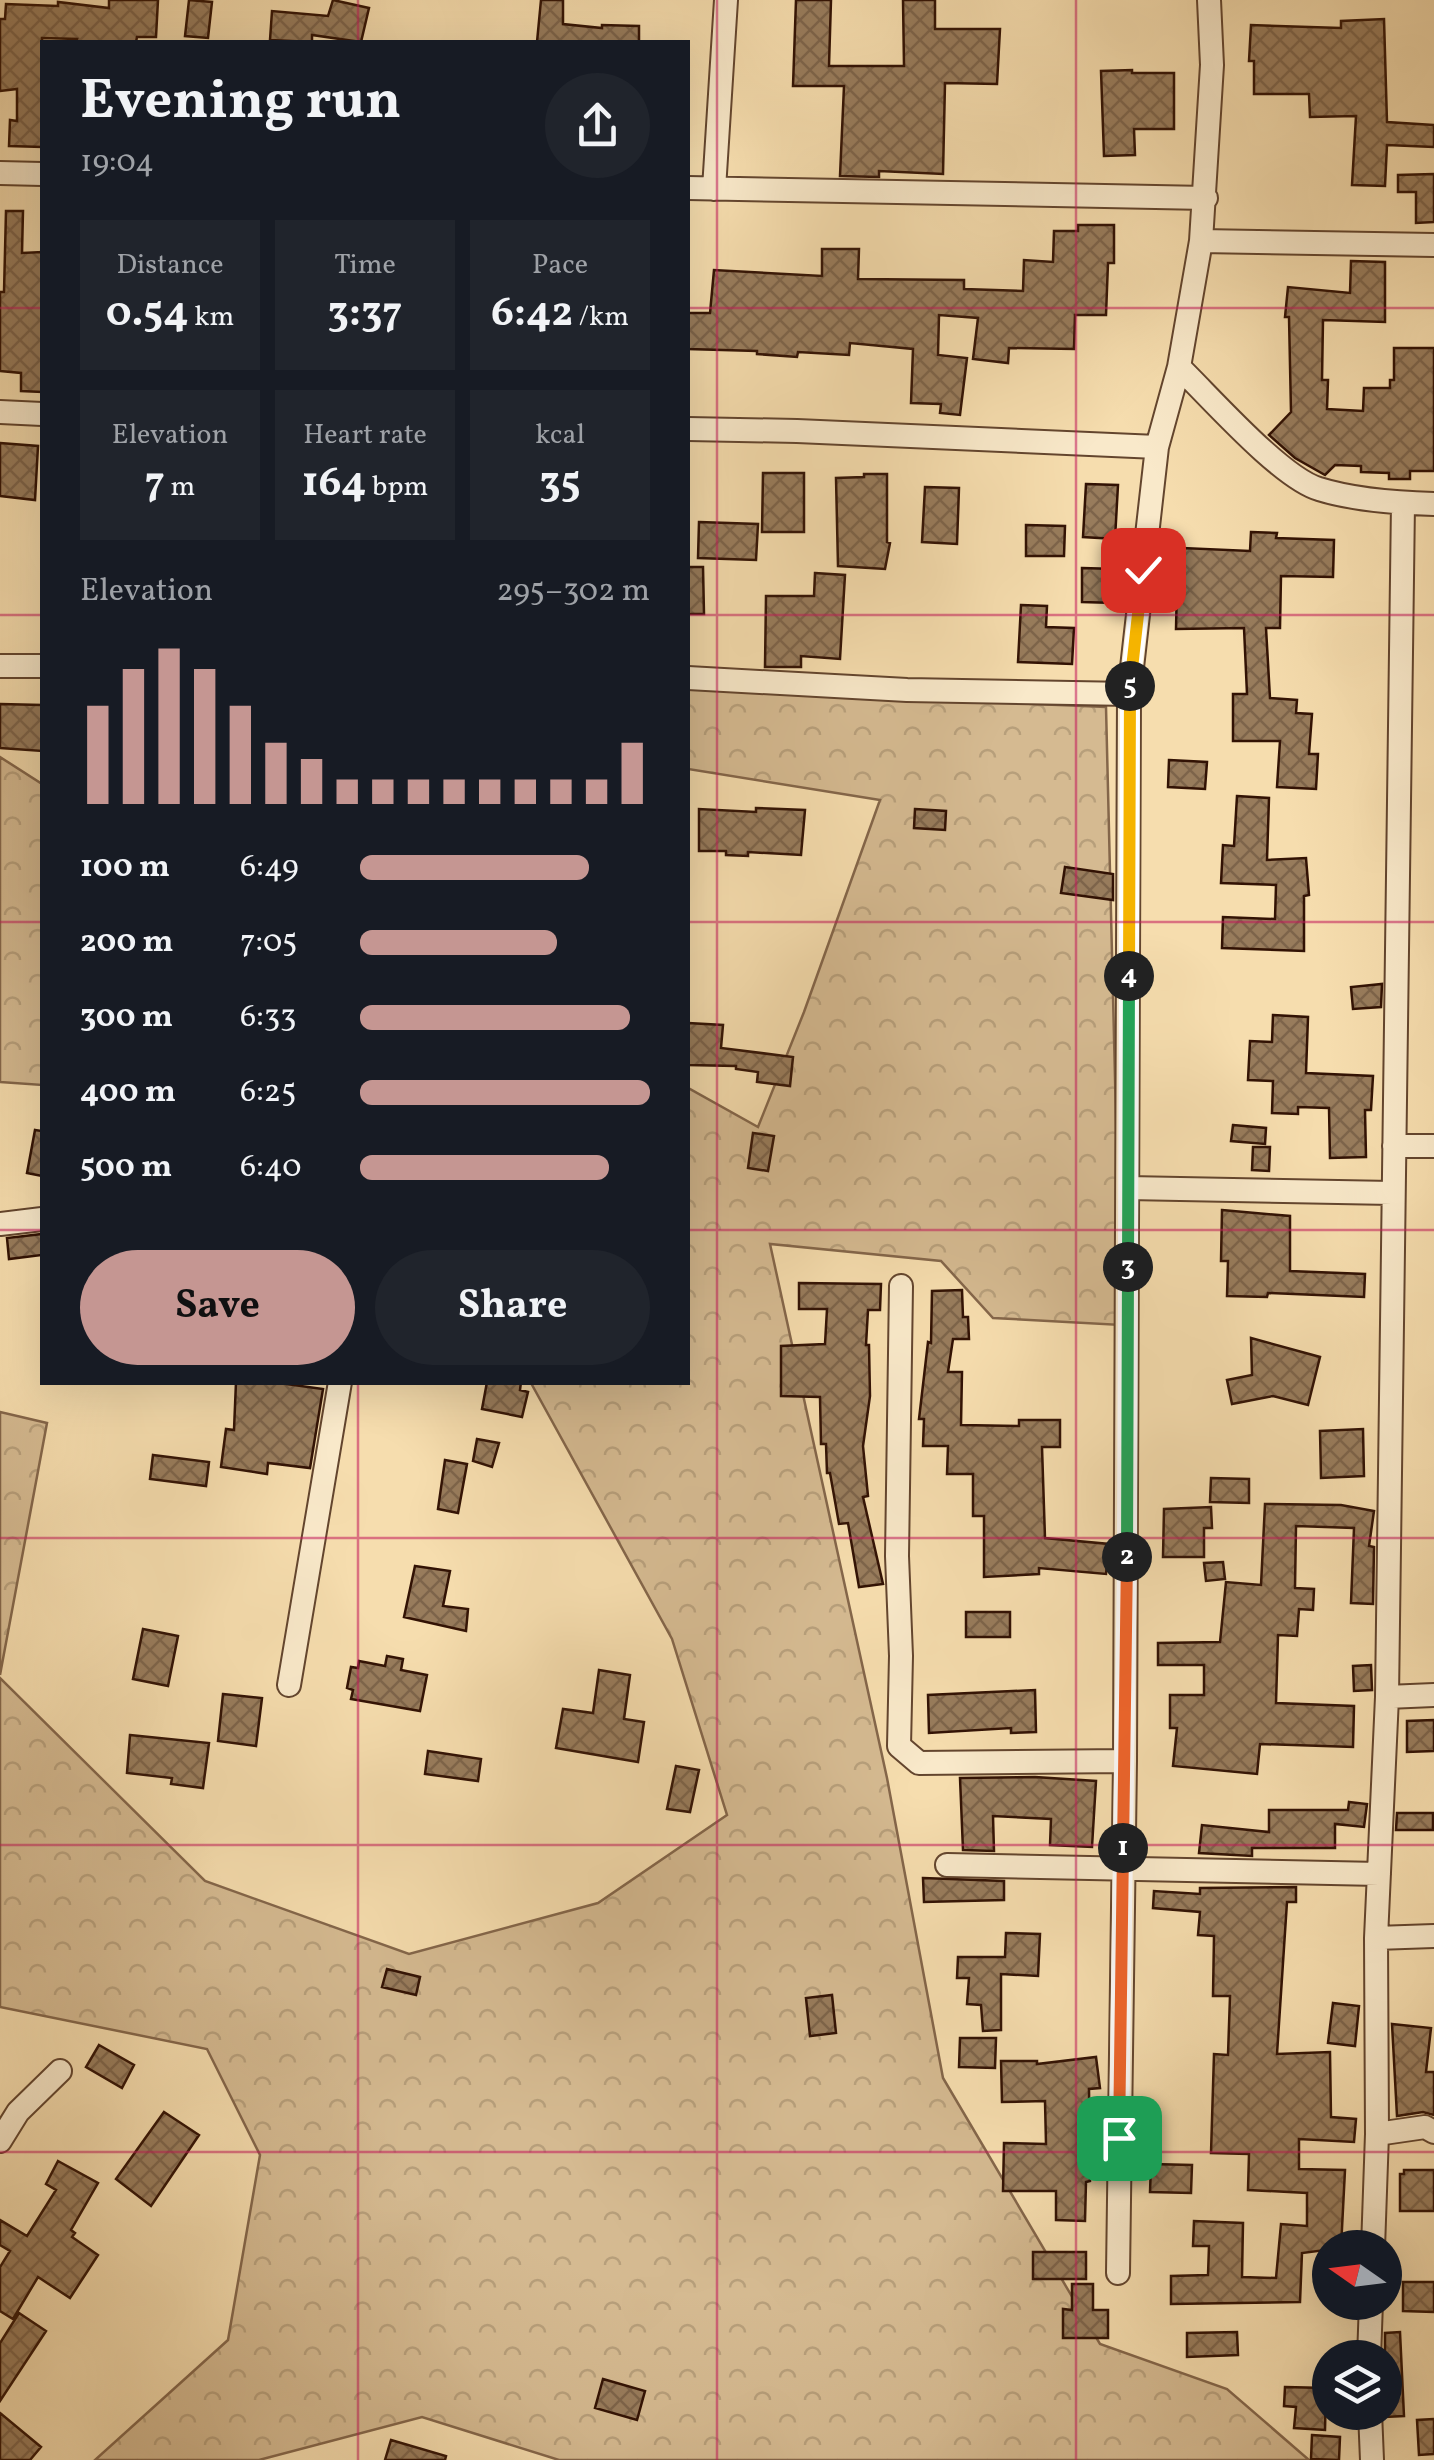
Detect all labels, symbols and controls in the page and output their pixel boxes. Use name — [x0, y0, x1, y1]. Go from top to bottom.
text: Evening run — [80, 65, 401, 141]
button: share — [545, 73, 650, 178]
text: 19:04 — [80, 141, 154, 185]
text: Distance — [116, 246, 224, 285]
text: Time — [334, 246, 396, 285]
text: Pace — [532, 246, 588, 285]
text: 0.54 — [106, 285, 189, 344]
text: 3:37 — [328, 285, 402, 344]
text: 6:42 — [491, 285, 573, 344]
text: km — [189, 298, 234, 337]
text: /km — [573, 298, 629, 337]
text: Elevation — [112, 416, 228, 455]
text: Heart rate — [303, 416, 427, 455]
text: kcal — [535, 416, 585, 455]
text: 7 — [145, 455, 165, 514]
text: 164 — [302, 455, 367, 514]
text: 35 — [539, 455, 581, 514]
text: m — [165, 468, 195, 507]
text: bpm — [367, 468, 428, 507]
pin — [1101, 528, 1186, 613]
icon: check — [1116, 543, 1171, 598]
text: Elevation — [80, 570, 213, 614]
text: 295–302 m — [496, 570, 650, 614]
pin: 5 — [1105, 661, 1155, 711]
text: 5 — [1123, 666, 1137, 705]
text: 100 m — [80, 846, 170, 890]
text: 6:49 — [240, 846, 299, 890]
text: 200 m — [80, 921, 174, 965]
text: 7:05 — [240, 921, 297, 965]
pin: 4 — [1104, 951, 1154, 1001]
text: 4 — [1121, 956, 1137, 995]
text: 300 m — [80, 996, 173, 1040]
text: 6:33 — [240, 996, 296, 1040]
text: 400 m — [80, 1071, 176, 1115]
text: 6:25 — [240, 1071, 296, 1115]
text: 500 m — [80, 1146, 172, 1190]
text: 6:40 — [240, 1146, 301, 1190]
pin: 3 — [1103, 1242, 1153, 1292]
text: 3 — [1121, 1247, 1135, 1286]
button: Save — [80, 1250, 355, 1365]
button: Share — [375, 1250, 650, 1365]
pin: 2 — [1102, 1532, 1152, 1582]
text: 2 — [1120, 1537, 1134, 1576]
pin: 1 — [1098, 1823, 1148, 1873]
text: 1 — [1117, 1828, 1129, 1867]
pin — [1077, 2096, 1162, 2181]
icon: arrive — [1092, 2111, 1147, 2166]
north arrow — [1312, 2230, 1402, 2320]
map controls — [1312, 2230, 1402, 2430]
button: layers — [1312, 2340, 1402, 2430]

